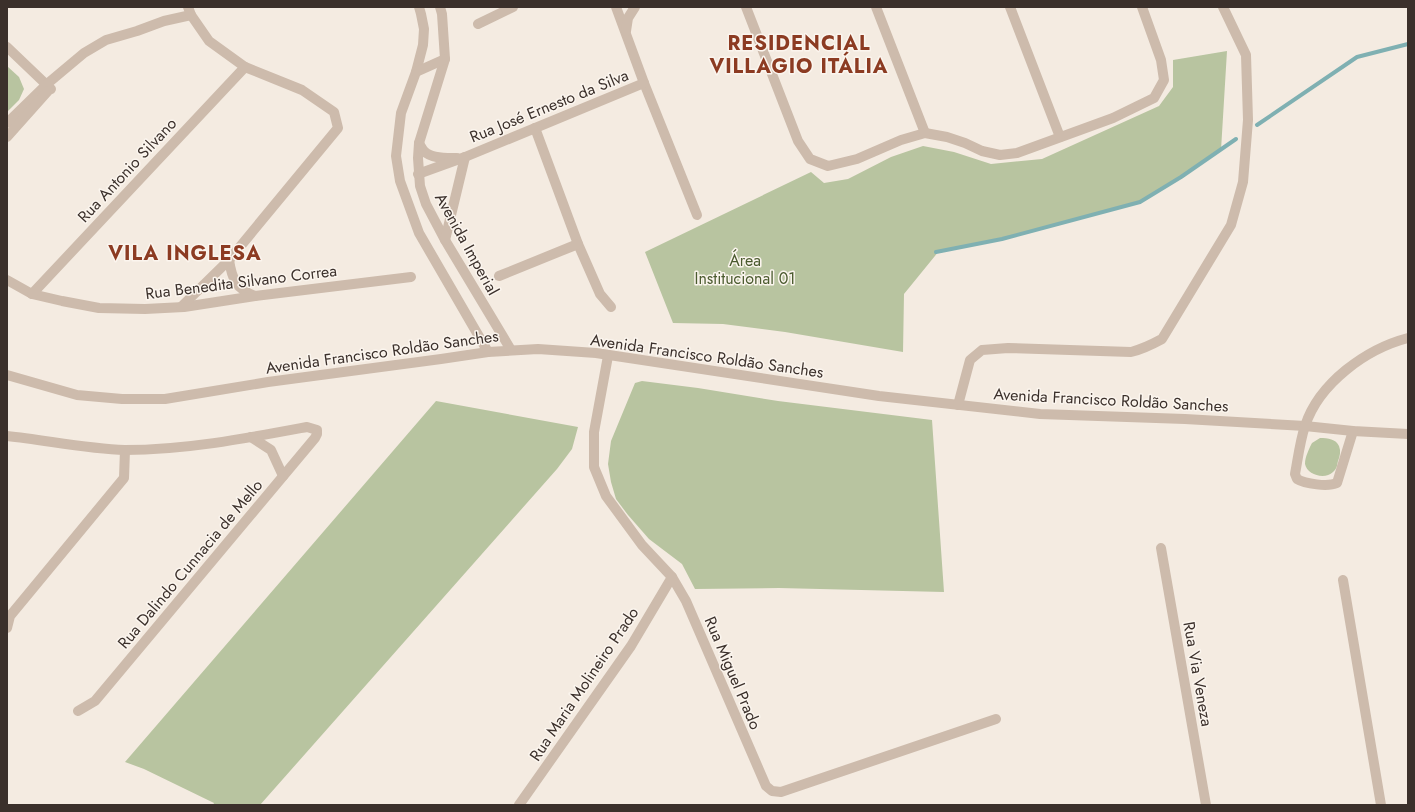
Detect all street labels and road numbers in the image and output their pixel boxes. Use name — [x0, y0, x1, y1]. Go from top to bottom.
street label: Rua José Ernesto da Silva — [466, 64, 632, 148]
street label: Rua Antonio Silvano — [72, 112, 182, 228]
street label: Avenida Imperial — [429, 189, 505, 299]
street label: Rua Benedita Silvano Correa — [144, 259, 338, 305]
street label: Avenida Francisco Roldão Sanches — [264, 324, 500, 380]
street label: Avenida Francisco Roldão Sanches — [589, 328, 825, 384]
street label: Avenida Francisco Roldão Sanches — [993, 382, 1229, 418]
street label: Rua Dalindo Cunnacia de Mello — [112, 474, 268, 654]
street label: Rua Maria Molineiro Prado — [524, 602, 644, 766]
street label: Rua Miguel Prado — [699, 613, 767, 733]
street label: Rua Via Veneza — [1177, 620, 1219, 728]

